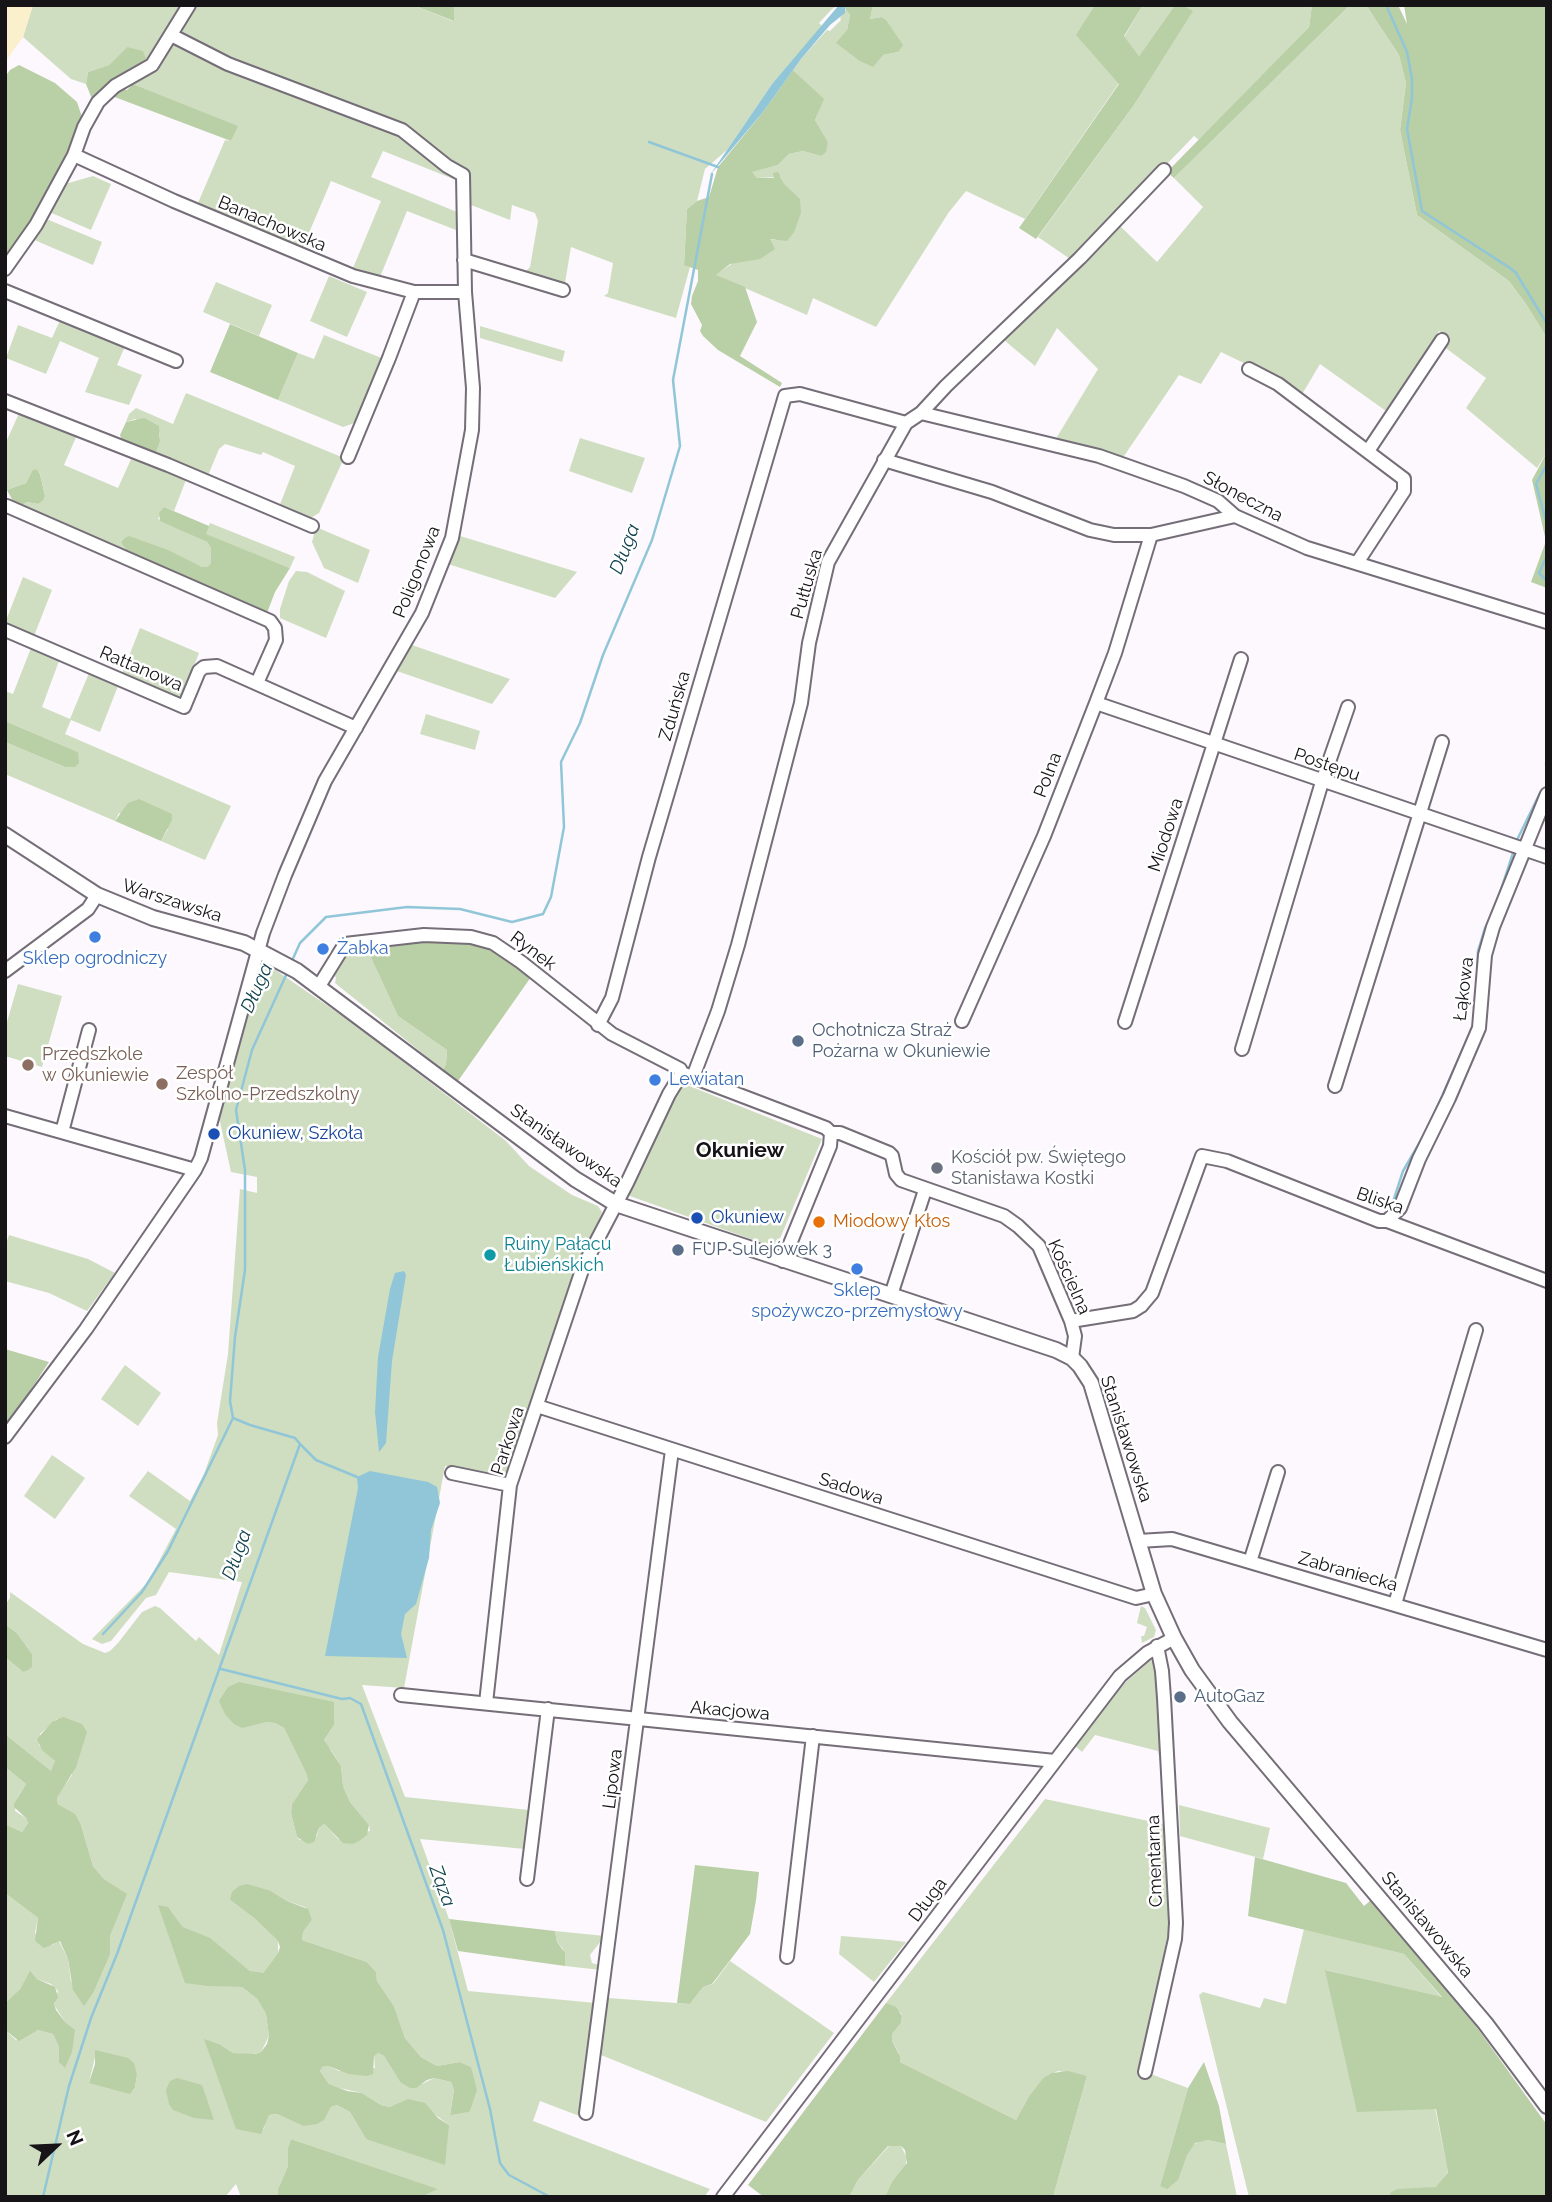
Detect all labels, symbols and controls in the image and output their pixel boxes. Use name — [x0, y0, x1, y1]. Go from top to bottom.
street label: Banachowska — [215, 192, 329, 256]
street label: Słoneczna — [1200, 467, 1286, 527]
water label: Długa — [605, 521, 645, 577]
street label: Poligonowa — [389, 523, 445, 621]
street label: Pułtuska — [787, 546, 827, 622]
street label: Rattanowa — [96, 642, 186, 696]
street label: Zduńska — [655, 669, 695, 743]
street label: Postępu — [1291, 744, 1363, 786]
street label: Polna — [1030, 749, 1066, 801]
street label: Miodowa — [1144, 795, 1188, 875]
street label: Warszawska — [119, 875, 225, 927]
street label: Rynek — [506, 927, 560, 975]
marker: Sklep ogrodniczy — [87, 929, 103, 945]
place label: Żabka — [337, 938, 389, 960]
marker: Żabka — [315, 941, 331, 957]
place label: Sklep ogrodniczy — [23, 948, 167, 970]
street label: Łąkowa — [1449, 956, 1479, 1022]
water label: Długa — [236, 960, 278, 1016]
place label: Ochotnicza Straż Pożarna w Okuniewie — [812, 1020, 990, 1062]
marker: Ochotnicza Straż Pożarna w Okuniewie — [790, 1033, 806, 1049]
place label: Przedszkole w Okuniewie — [42, 1044, 149, 1086]
marker: Przedszkole w Okuniewie — [20, 1057, 36, 1073]
place label: Zespół Szkolno-Przedszkolny — [176, 1063, 359, 1106]
place label: Lewiatan — [669, 1069, 744, 1091]
marker: Lewiatan — [647, 1072, 663, 1088]
marker: Zespół Szkolno-Przedszkolny — [154, 1076, 170, 1092]
street label: Stanisławowska — [506, 1099, 626, 1193]
place label: Okuniew, Szkoła — [228, 1123, 363, 1145]
marker: Okuniew, Szkoła — [206, 1126, 222, 1142]
district label: Okuniew — [696, 1138, 784, 1164]
place label: Kościół pw. Świętego Stanisława Kostki — [951, 1147, 1126, 1190]
marker: Kościół pw. Świętego Stanisława Kostki — [929, 1160, 945, 1176]
street label: Bliska — [1353, 1183, 1407, 1219]
place label: Okuniew — [711, 1207, 784, 1229]
marker: Okuniew — [689, 1210, 705, 1226]
place label: Miodowy Kłos — [833, 1211, 950, 1233]
marker: Miodowy Kłos — [811, 1214, 827, 1230]
place label: Ruiny Pałacu Łubieńskich — [504, 1234, 611, 1276]
street label: Kościelna — [1043, 1236, 1095, 1318]
place label: FUP Sulejówek 3 — [692, 1239, 832, 1261]
marker: FUP Sulejówek 3 — [670, 1242, 686, 1258]
marker: Ruiny Pałacu Łubieńskich — [482, 1247, 498, 1263]
marker: Sklep spożywczo-przemysłowy — [849, 1261, 865, 1277]
place label: Sklep spożywczo-przemysłowy — [751, 1280, 963, 1322]
street label: Stanisławowska — [1095, 1373, 1157, 1505]
street label: Parkowa — [487, 1404, 529, 1478]
street label: Sadowa — [816, 1468, 886, 1510]
water label: Długa — [217, 1527, 257, 1583]
street label: Zabraniecka — [1296, 1547, 1400, 1597]
place label: AutoGaz — [1194, 1686, 1265, 1708]
marker: AutoGaz — [1172, 1689, 1188, 1705]
street label: Akacjowa — [689, 1697, 771, 1725]
street label: Lipowa — [599, 1748, 627, 1810]
street label: Cmentarna — [1143, 1814, 1167, 1908]
water label: Ząza — [424, 1862, 460, 1910]
street label: Stanisławowska — [1376, 1868, 1478, 1982]
street label: Długa — [904, 1874, 952, 1926]
north arrow — [21, 2111, 91, 2181]
text: N — [62, 2127, 88, 2149]

